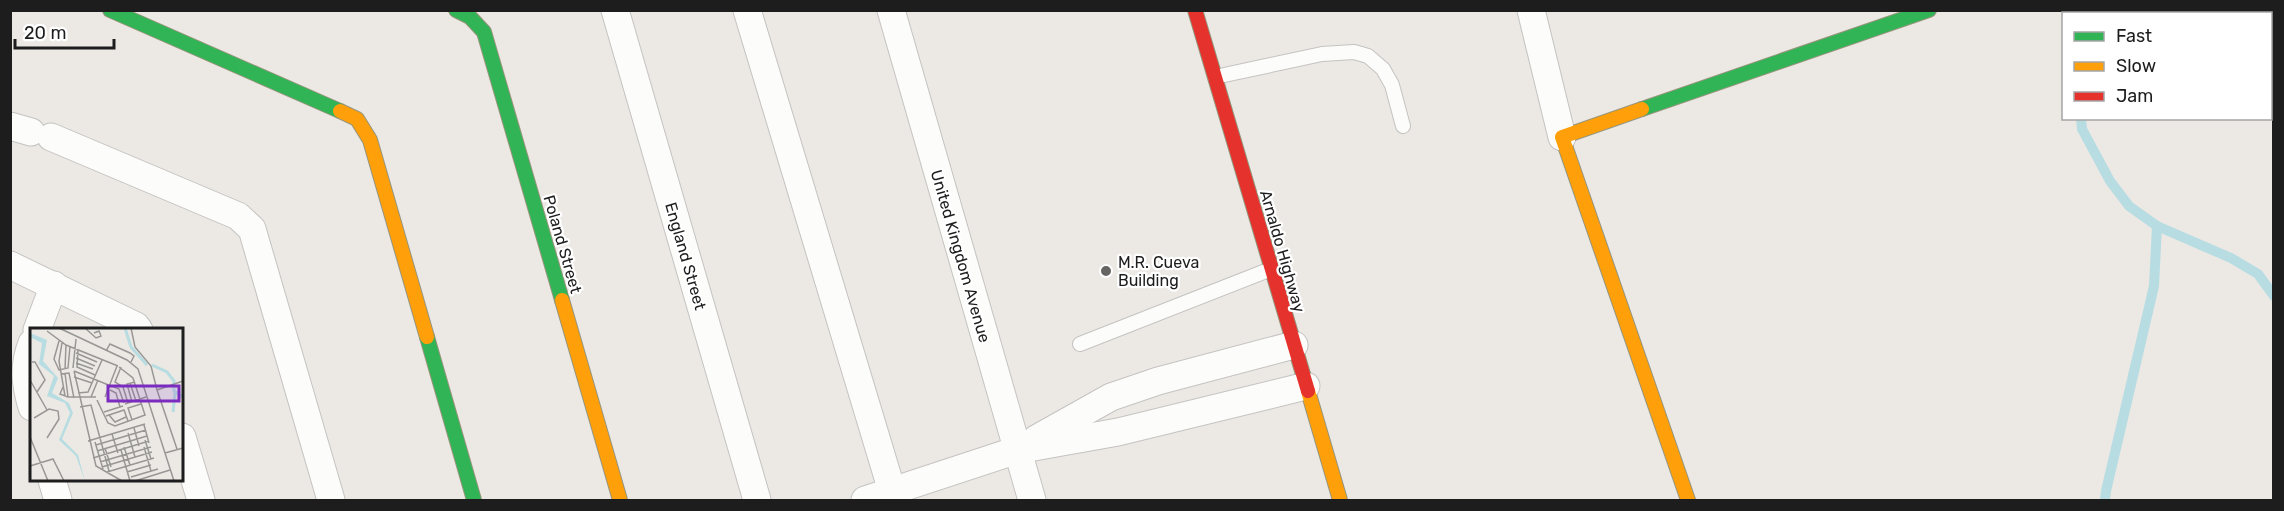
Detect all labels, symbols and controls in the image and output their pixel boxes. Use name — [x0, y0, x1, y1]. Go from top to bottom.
scale bar — [15, 12, 114, 50]
legend — [2062, 12, 2272, 120]
text: 20 m — [24, 22, 66, 44]
text: Fast — [2116, 25, 2152, 47]
text: Slow — [2116, 55, 2156, 77]
text: Jam — [2116, 85, 2153, 107]
street label: United Kingdom Avenue — [927, 168, 994, 345]
street label: Arnaldo Highway — [1256, 188, 1309, 315]
street label: Poland Street — [539, 193, 586, 296]
street label: England Street — [661, 200, 710, 312]
place label: M.R. Cueva Building — [1118, 253, 1199, 290]
marker: M.R. Cueva Building — [1099, 264, 1113, 278]
inset map — [30, 328, 183, 481]

